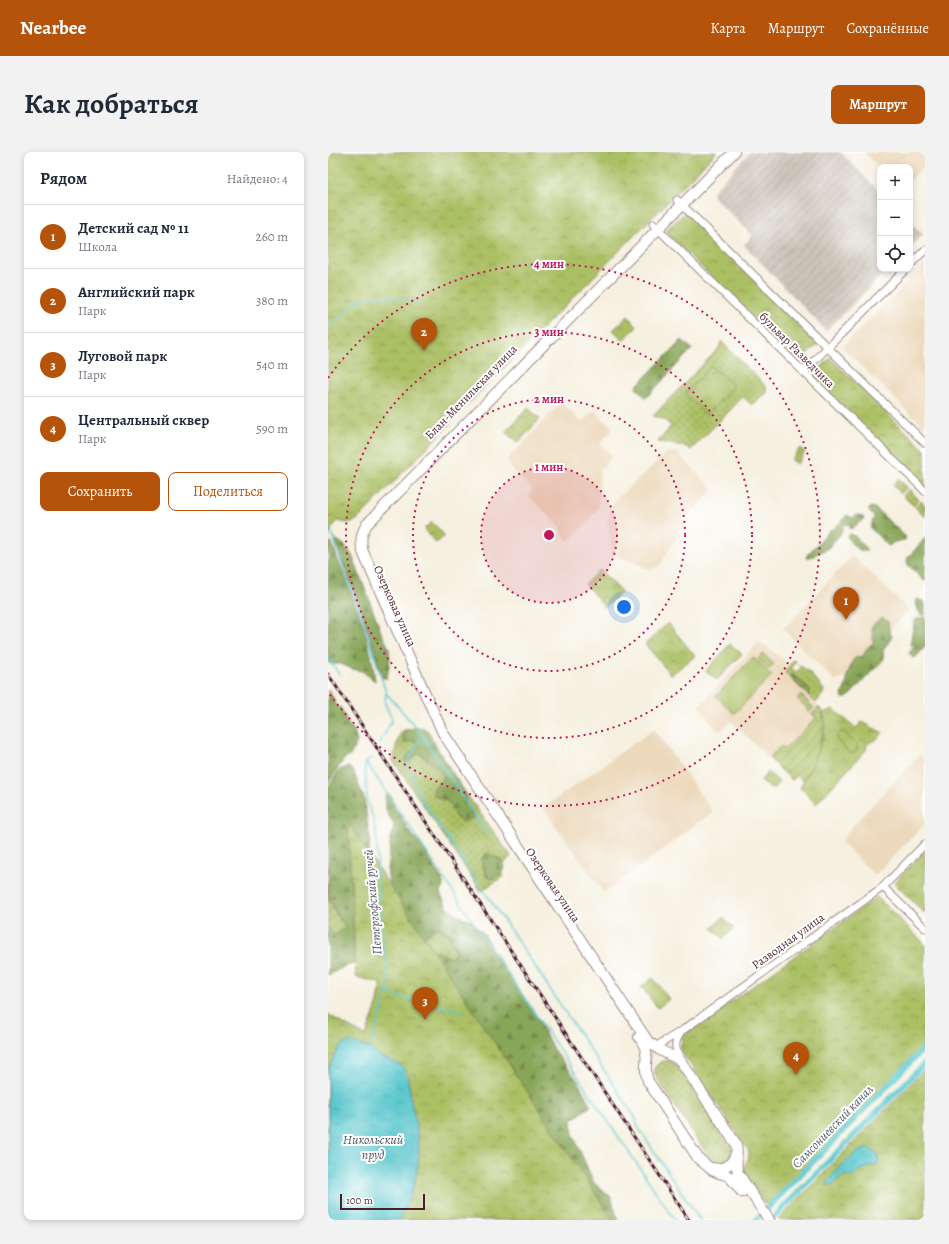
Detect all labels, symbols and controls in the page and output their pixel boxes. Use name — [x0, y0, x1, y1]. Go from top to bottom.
text: Nearbee — [20, 15, 86, 41]
text: Карта — [711, 19, 746, 38]
text: Маршрут — [768, 19, 824, 38]
text: Сохранённые — [846, 19, 929, 38]
text: Как добраться — [24, 85, 199, 123]
button: Маршрут — [831, 85, 925, 124]
map controls — [877, 164, 913, 272]
button: + — [877, 164, 913, 200]
text: Рядом — [40, 167, 87, 190]
text: Найдено: 4 — [227, 170, 288, 187]
button: − — [877, 200, 913, 236]
text: Детский сад № 11 — [78, 218, 189, 238]
text: 1 — [51, 228, 55, 245]
text: 260 m — [255, 228, 288, 245]
button: locate — [877, 236, 913, 272]
text: Школа — [78, 238, 117, 255]
text: 4 мин — [534, 256, 564, 272]
text: Английский парк — [78, 282, 195, 302]
text: 2 — [50, 292, 56, 309]
text: 380 m — [256, 292, 288, 309]
text: Парк — [78, 302, 107, 319]
street label: бульвар Разведчика — [756, 309, 839, 392]
pin: 2 — [411, 318, 437, 351]
text: 3 мин — [534, 324, 564, 340]
street label: Блан-Менильская улица — [421, 341, 521, 443]
text: Луговой парк — [78, 346, 167, 366]
text: 3 — [50, 356, 56, 373]
text: 540 m — [256, 356, 288, 373]
text: Парк — [78, 366, 107, 383]
text: 2 мин — [534, 391, 564, 407]
text: Центральный сквер — [78, 410, 209, 430]
text: 4 — [50, 420, 56, 437]
text: 590 m — [256, 420, 288, 437]
text: Парк — [78, 430, 107, 447]
text: 1 мин — [535, 459, 563, 475]
button: Сохранить — [40, 472, 160, 511]
button: Поделиться — [168, 472, 288, 511]
centre of rings — [542, 528, 556, 542]
street label: Озерковая улица — [370, 563, 420, 650]
pin: 1 — [833, 587, 859, 620]
your location — [614, 597, 634, 617]
street label: Озерковая улица — [522, 844, 584, 926]
water label: Петергофский ручей — [359, 848, 386, 955]
street label: Разводная улица — [748, 909, 828, 973]
pin: 3 — [412, 987, 438, 1020]
pin: 4 — [783, 1042, 809, 1075]
water label: Самсониевский канал — [788, 1080, 877, 1172]
water label: Никольский пруд — [343, 1131, 404, 1163]
scale bar — [340, 1192, 425, 1211]
text: 100 m — [346, 1193, 373, 1208]

